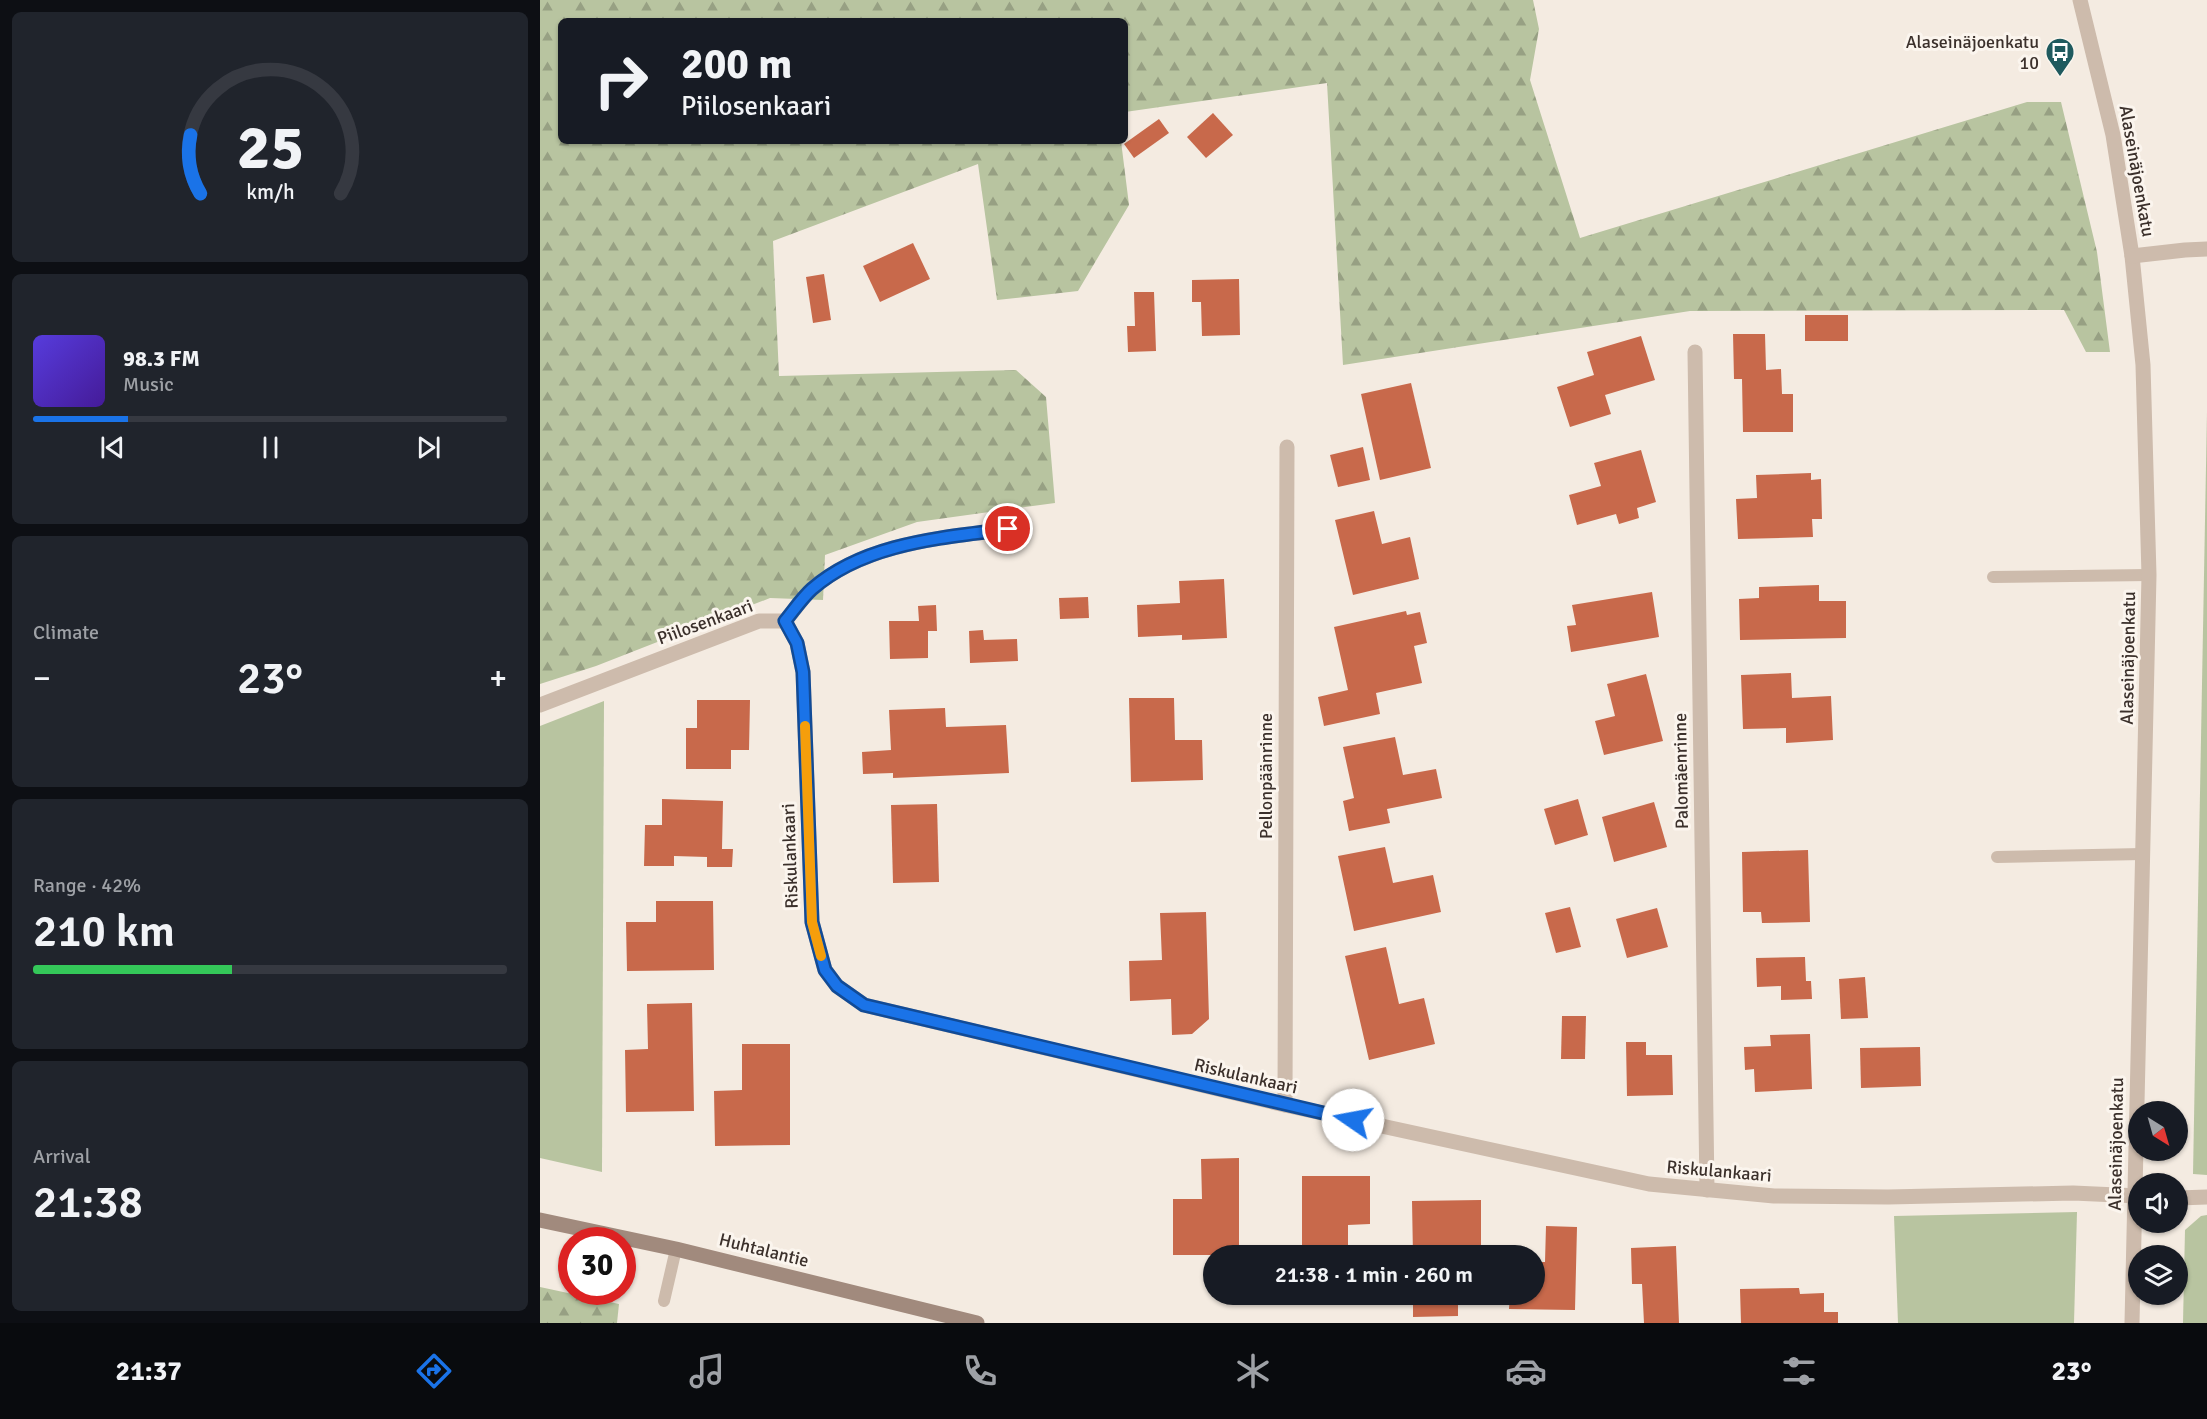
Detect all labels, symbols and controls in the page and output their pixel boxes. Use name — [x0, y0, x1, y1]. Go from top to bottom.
place label: Alaseinäjoenkatu 10 — [1906, 31, 2039, 74]
bus stop icon: Alaseinäjoenkatu 10 — [2044, 36, 2076, 78]
text: 200 m — [681, 39, 792, 90]
icon: right — [582, 42, 660, 120]
text: Piilosenkaari — [681, 90, 831, 123]
street label: Alaseinäjoenkatu — [2115, 103, 2159, 239]
text: 25 — [236, 109, 304, 186]
text: km/h — [246, 179, 294, 205]
text: 98.3 FM — [123, 345, 200, 372]
text: Music — [123, 372, 174, 397]
icon: previous — [96, 431, 129, 464]
icon: pause — [254, 431, 287, 464]
icon: next — [412, 431, 445, 464]
pin — [982, 503, 1033, 554]
icon: arrive — [991, 512, 1024, 545]
street label: Alaseinäjoenkatu — [2116, 591, 2140, 725]
street label: Piilosenkaari — [654, 595, 756, 649]
text: Climate — [33, 620, 99, 645]
text: 23° — [237, 651, 303, 706]
text: − — [33, 658, 51, 699]
text: + — [489, 658, 507, 699]
street label: Pellonpäänrinne — [1255, 713, 1277, 839]
street label: Palomäenrinne — [1669, 713, 1693, 829]
street label: Riskulankaari — [777, 803, 803, 909]
text: Range · 42% — [33, 873, 141, 898]
text: 210 km — [33, 904, 175, 959]
street label: Riskulankaari — [1192, 1053, 1300, 1099]
street label: Alaseinäjoenkatu — [2104, 1077, 2128, 1211]
position arrow — [1321, 1088, 1385, 1152]
north arrow — [2128, 1101, 2188, 1161]
map controls — [2128, 1101, 2188, 1305]
text: Arrival — [33, 1144, 91, 1169]
street label: Riskulankaari — [1665, 1155, 1773, 1187]
button: sound — [2128, 1173, 2188, 1233]
text: 21:38 — [33, 1175, 143, 1230]
speed limit sign: 30 — [558, 1227, 636, 1305]
street label: Huhtalantie — [717, 1228, 811, 1272]
button: layers — [2128, 1245, 2188, 1305]
text: 21:38 · 1 min · 260 m — [1275, 1261, 1473, 1288]
icon: directions — [413, 1350, 455, 1392]
icon: music — [686, 1350, 728, 1392]
icon: phone — [959, 1350, 1001, 1392]
icon: climate — [1232, 1350, 1274, 1392]
icon: car — [1505, 1350, 1547, 1392]
icon: filters — [1778, 1350, 1820, 1392]
text: 21:37 — [116, 1355, 182, 1388]
text: 23° — [2051, 1355, 2091, 1388]

